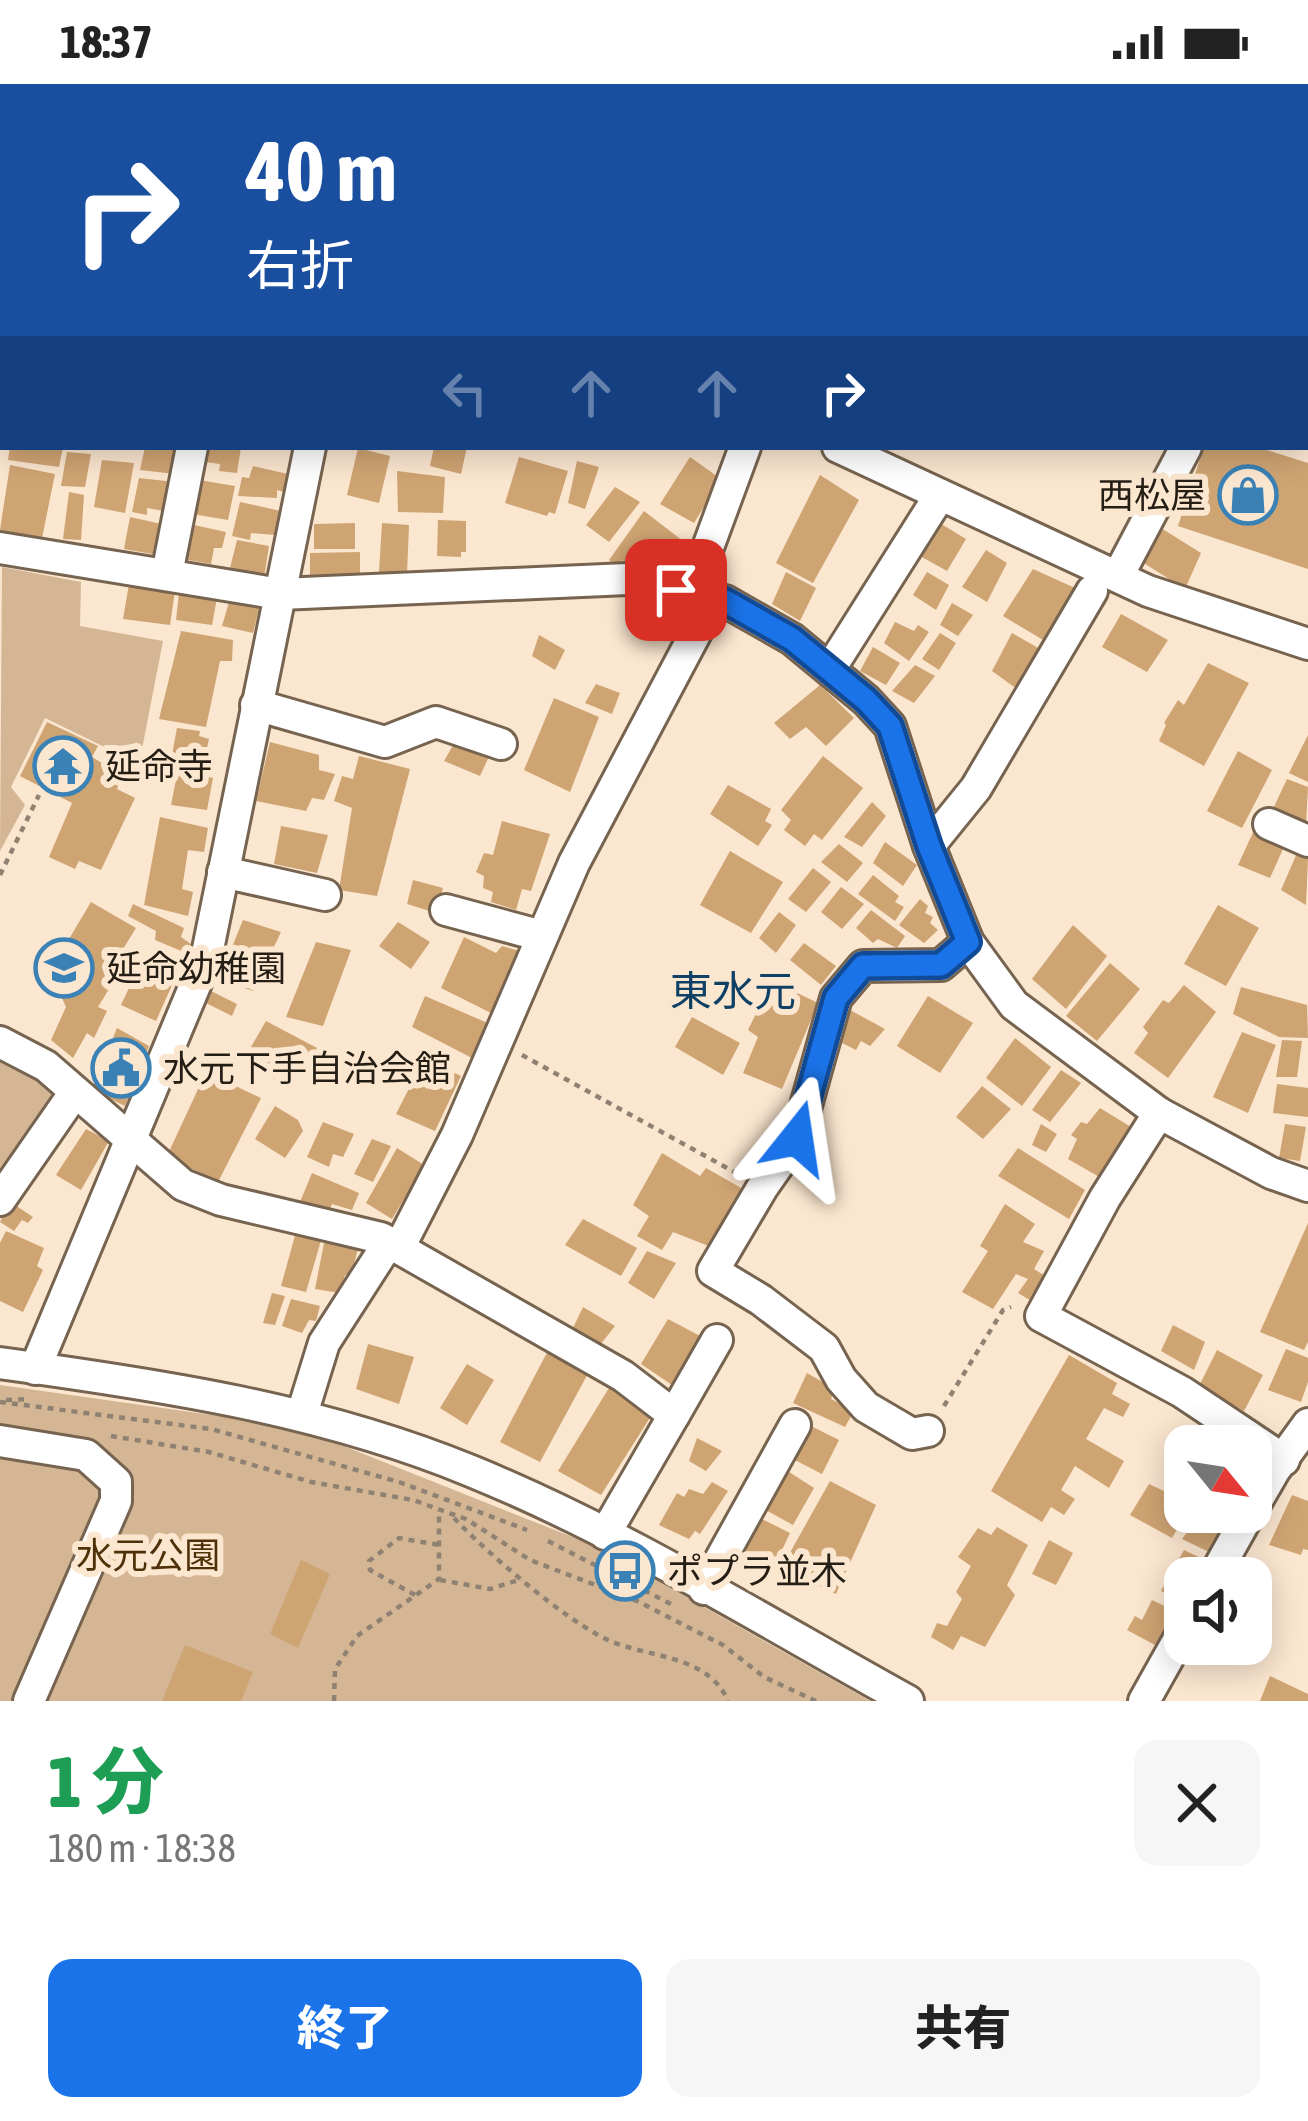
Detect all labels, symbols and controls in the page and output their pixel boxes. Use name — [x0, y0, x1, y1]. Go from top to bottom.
text: 18:37 — [60, 16, 153, 68]
text: 40 m — [246, 123, 397, 219]
icon: right — [48, 132, 204, 288]
text: 右折 — [246, 235, 354, 296]
icon: left — [432, 360, 498, 426]
icon: ahead — [558, 360, 624, 426]
icon: ahead — [684, 360, 750, 426]
icon: right — [810, 360, 876, 426]
shop icon: 西松屋 — [1217, 464, 1279, 526]
place label: 西松屋 — [1098, 474, 1206, 516]
pin — [625, 539, 727, 641]
icon: arrive — [643, 557, 709, 623]
temple icon: 延命寺 — [32, 735, 94, 797]
place label: 延命寺 — [105, 745, 213, 787]
school or university icon: 延命幼稚園 — [33, 937, 95, 999]
place label: 延命幼稚園 — [106, 947, 286, 989]
district label: 東水元 — [670, 967, 796, 1015]
public building icon: 水元下手自治会館 — [90, 1037, 152, 1099]
place label: 水元下手自治会館 — [163, 1047, 451, 1089]
position arrow — [734, 1075, 860, 1201]
north arrow — [1164, 1425, 1272, 1533]
map controls — [1164, 1425, 1272, 1665]
park label: 水元公園 — [76, 1534, 220, 1576]
bus stop icon: ポプラ並木 — [594, 1540, 656, 1602]
place label: ポプラ並木 — [667, 1550, 847, 1592]
button: sound — [1164, 1557, 1272, 1665]
text: 1 分 — [48, 1740, 164, 1822]
button: close — [1134, 1740, 1260, 1866]
text: 180 m · 18:38 — [48, 1826, 236, 1870]
button: 終了 — [48, 1959, 642, 2097]
button: 共有 — [666, 1959, 1260, 2097]

